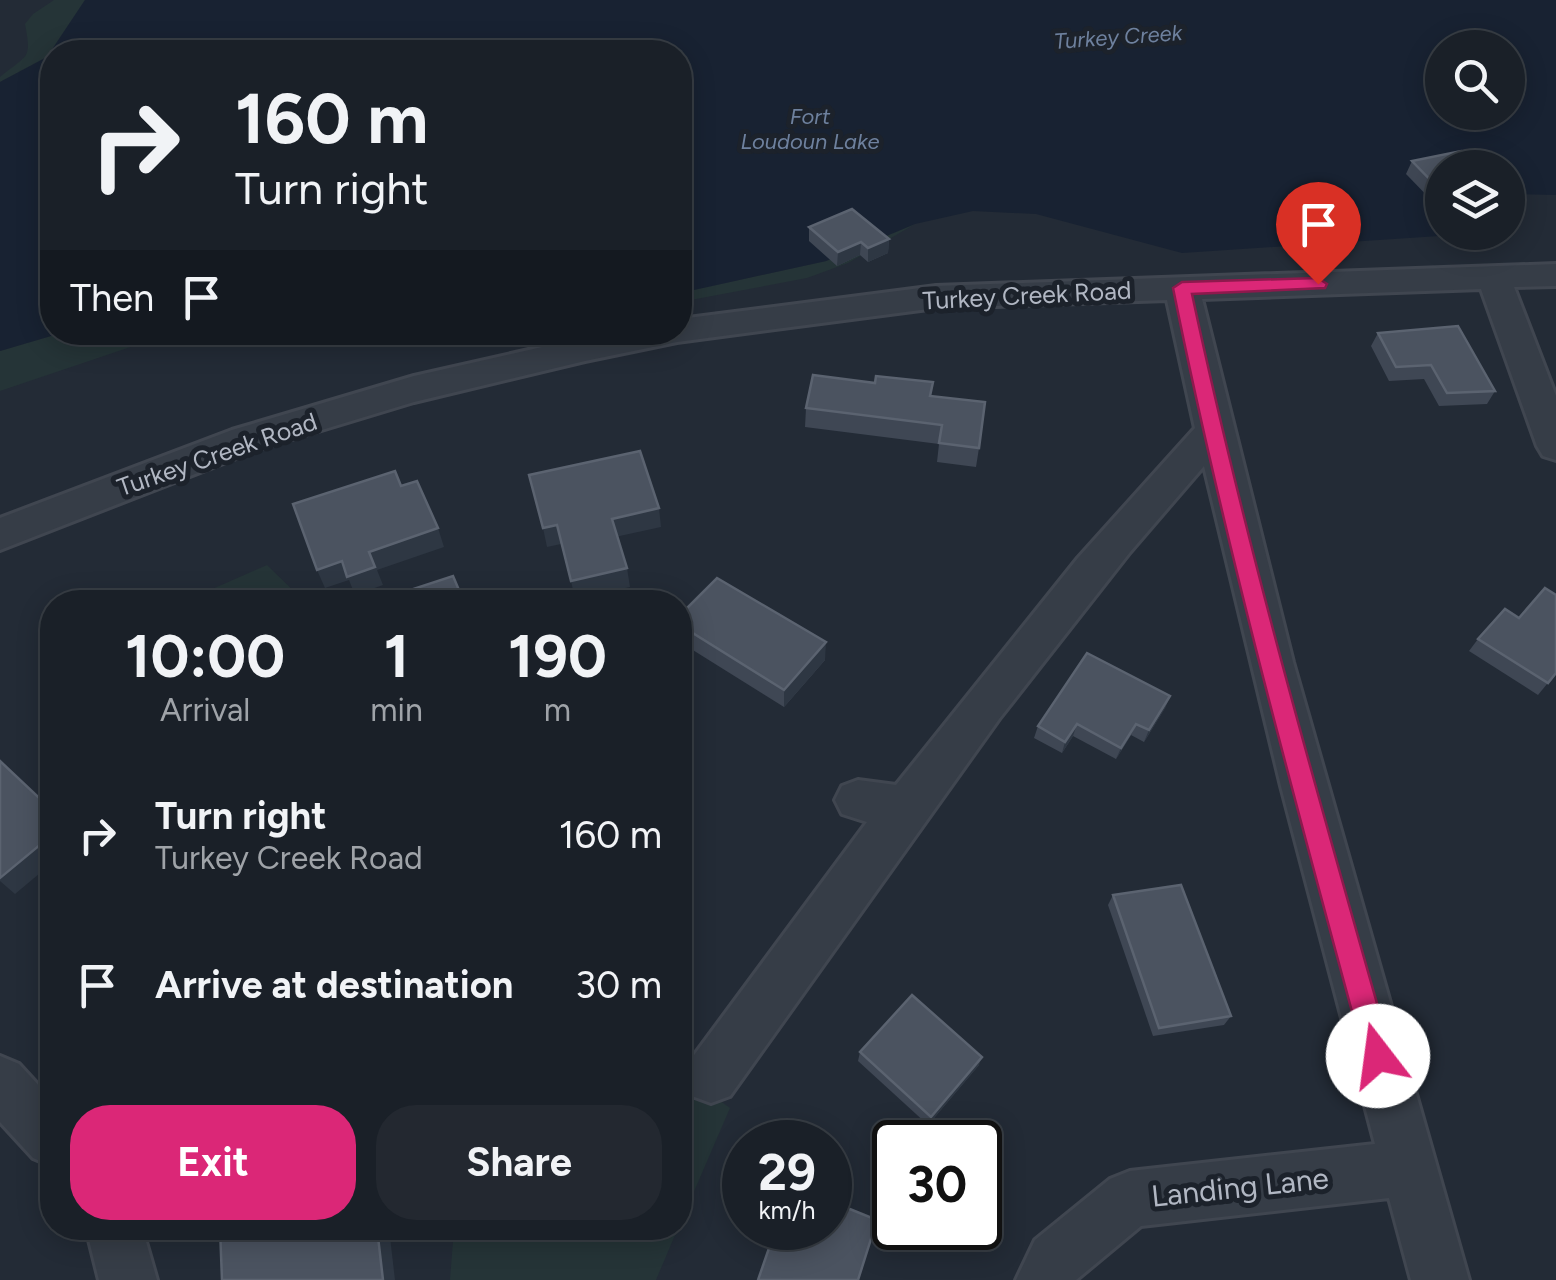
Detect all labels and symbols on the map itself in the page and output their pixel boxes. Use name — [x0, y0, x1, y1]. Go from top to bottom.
water label: Turkey Creek — [1053, 19, 1184, 55]
water label: Fort Loudoun Lake — [740, 103, 880, 155]
pin — [1276, 182, 1361, 285]
street label: Turkey Creek Road — [922, 275, 1132, 315]
street label: Turkey Creek Road — [113, 406, 321, 502]
position arrow — [1326, 1004, 1430, 1108]
speed limit sign: 30 — [872, 1120, 1002, 1250]
street label: Landing Lane — [1150, 1159, 1330, 1215]

